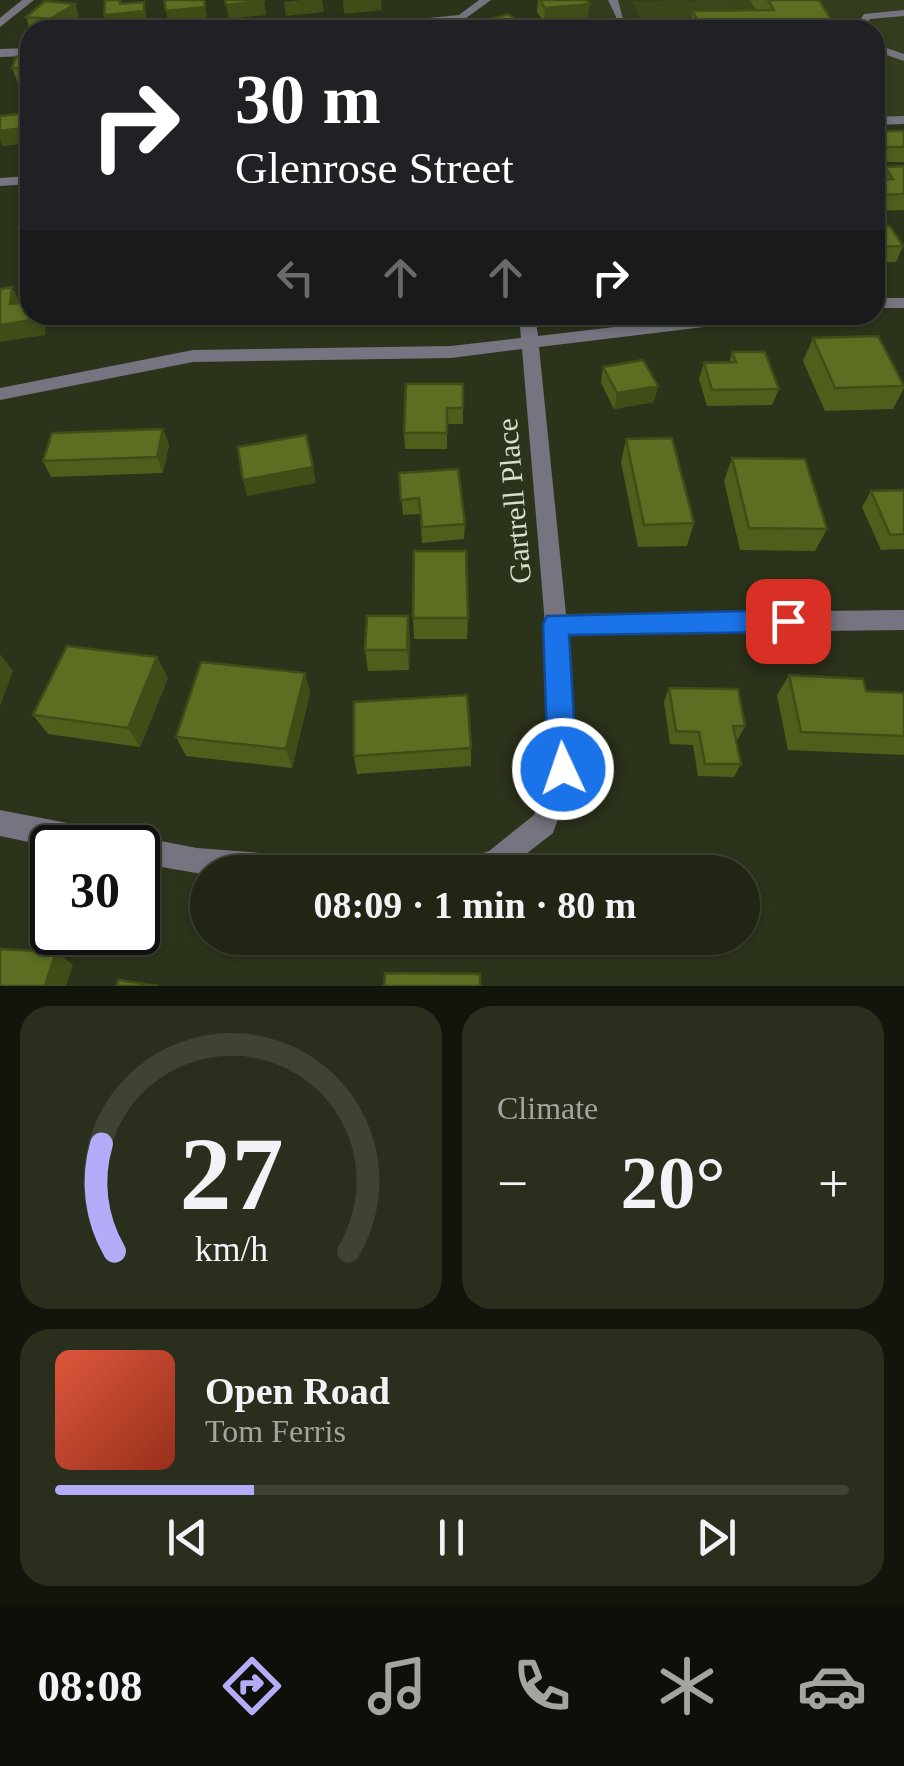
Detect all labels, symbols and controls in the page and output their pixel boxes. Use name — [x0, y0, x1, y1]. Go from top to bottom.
icon: right — [70, 60, 200, 190]
text: 30 m — [235, 61, 381, 138]
text: Glenrose Street — [235, 143, 514, 193]
icon: left — [268, 250, 323, 305]
icon: ahead — [373, 250, 428, 305]
icon: ahead — [478, 250, 533, 305]
icon: right — [583, 250, 638, 305]
street label: Gartrell Place — [490, 417, 537, 585]
pin — [746, 579, 831, 664]
icon: arrive — [761, 594, 816, 649]
position arrow — [511, 717, 615, 821]
speed limit sign: 30 — [30, 825, 160, 955]
text: 08:09 · 1 min · 80 m — [314, 884, 637, 926]
text: Climate — [497, 1090, 598, 1126]
text: 27 — [179, 1116, 283, 1231]
text: 20° — [621, 1141, 726, 1224]
text: − — [497, 1153, 528, 1214]
text: + — [818, 1153, 849, 1214]
text: km/h — [194, 1229, 268, 1269]
text: Open Road — [205, 1370, 390, 1412]
text: Tom Ferris — [205, 1413, 346, 1449]
icon: previous — [160, 1510, 215, 1565]
icon: pause — [424, 1510, 479, 1565]
icon: next — [689, 1510, 744, 1565]
icon: directions — [217, 1651, 287, 1721]
icon: music — [362, 1651, 432, 1721]
icon: phone — [507, 1651, 577, 1721]
icon: climate — [652, 1651, 722, 1721]
icon: car — [797, 1651, 867, 1721]
text: 08:08 — [37, 1661, 142, 1711]

